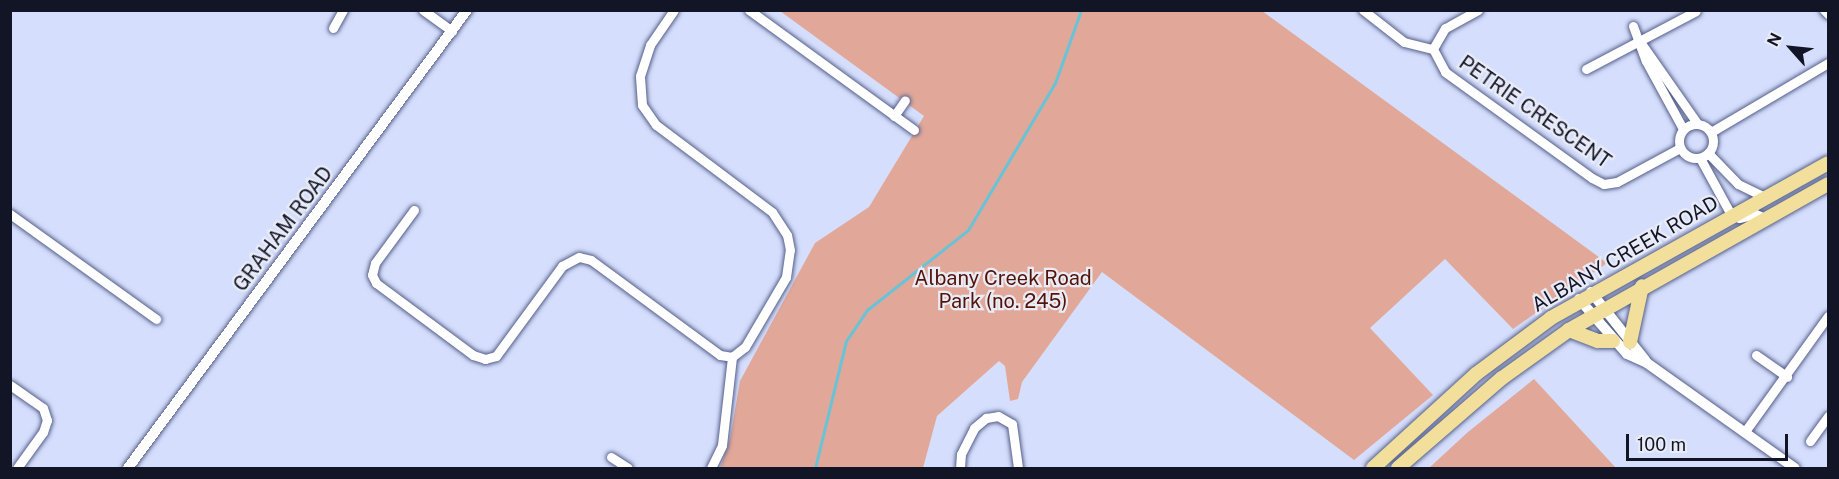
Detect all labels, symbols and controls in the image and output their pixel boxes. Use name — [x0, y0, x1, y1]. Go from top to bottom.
north arrow — [1761, 18, 1821, 78]
text: N — [1763, 30, 1786, 49]
street label: PETRIE CRESCENT — [1454, 51, 1616, 173]
street label: GRAHAM ROAD — [228, 162, 338, 296]
street label: ALBANY CREEK ROAD — [1527, 191, 1723, 317]
park label: Albany Creek Road Park (no. 245) — [914, 267, 1092, 314]
scale bar — [1629, 422, 1791, 460]
text: 100 m — [1637, 434, 1686, 455]

